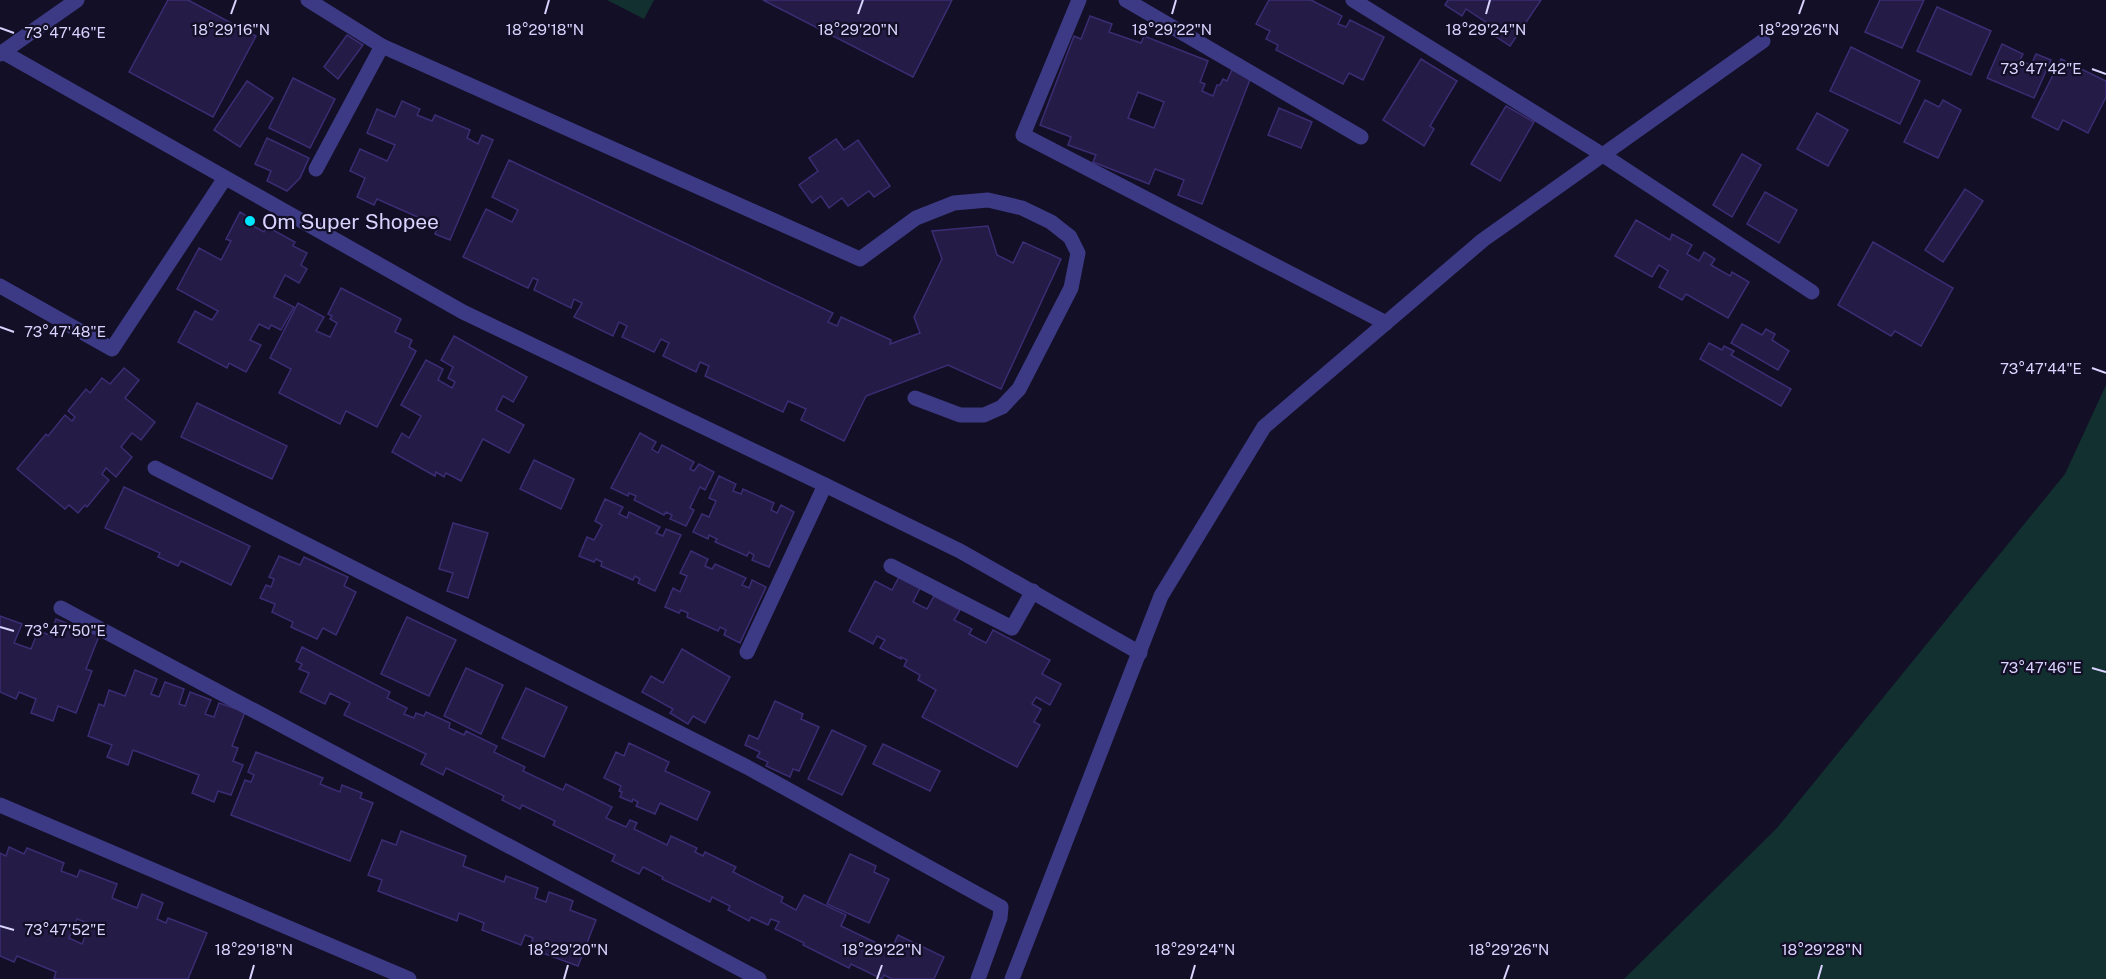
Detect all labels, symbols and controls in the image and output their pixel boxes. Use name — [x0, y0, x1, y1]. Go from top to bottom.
text: 18°29'16"N — [192, 21, 270, 38]
text: 18°29'18"N — [506, 21, 584, 38]
text: 18°29'20"N — [818, 21, 898, 38]
text: 18°29'22"N — [1132, 21, 1212, 38]
text: 18°29'24"N — [1446, 21, 1526, 38]
text: 18°29'26"N — [1759, 21, 1839, 38]
text: 73°47'46"E — [24, 24, 106, 41]
text: 73°47'42"E — [2000, 60, 2082, 77]
place label: Om Super Shopee — [262, 209, 439, 234]
marker: Om Super Shopee — [243, 214, 257, 228]
text: 73°47'48"E — [24, 323, 106, 340]
text: 73°47'44"E — [2000, 360, 2082, 377]
text: 73°47'50"E — [24, 622, 106, 639]
text: 73°47'46"E — [2000, 659, 2082, 676]
text: 73°47'52"E — [24, 921, 106, 938]
text: 18°29'18"N — [215, 941, 293, 958]
text: 18°29'20"N — [528, 941, 608, 958]
text: 18°29'22"N — [842, 941, 922, 958]
text: 18°29'24"N — [1155, 941, 1235, 958]
text: 18°29'26"N — [1469, 941, 1549, 958]
text: 18°29'28"N — [1781, 941, 1863, 958]

